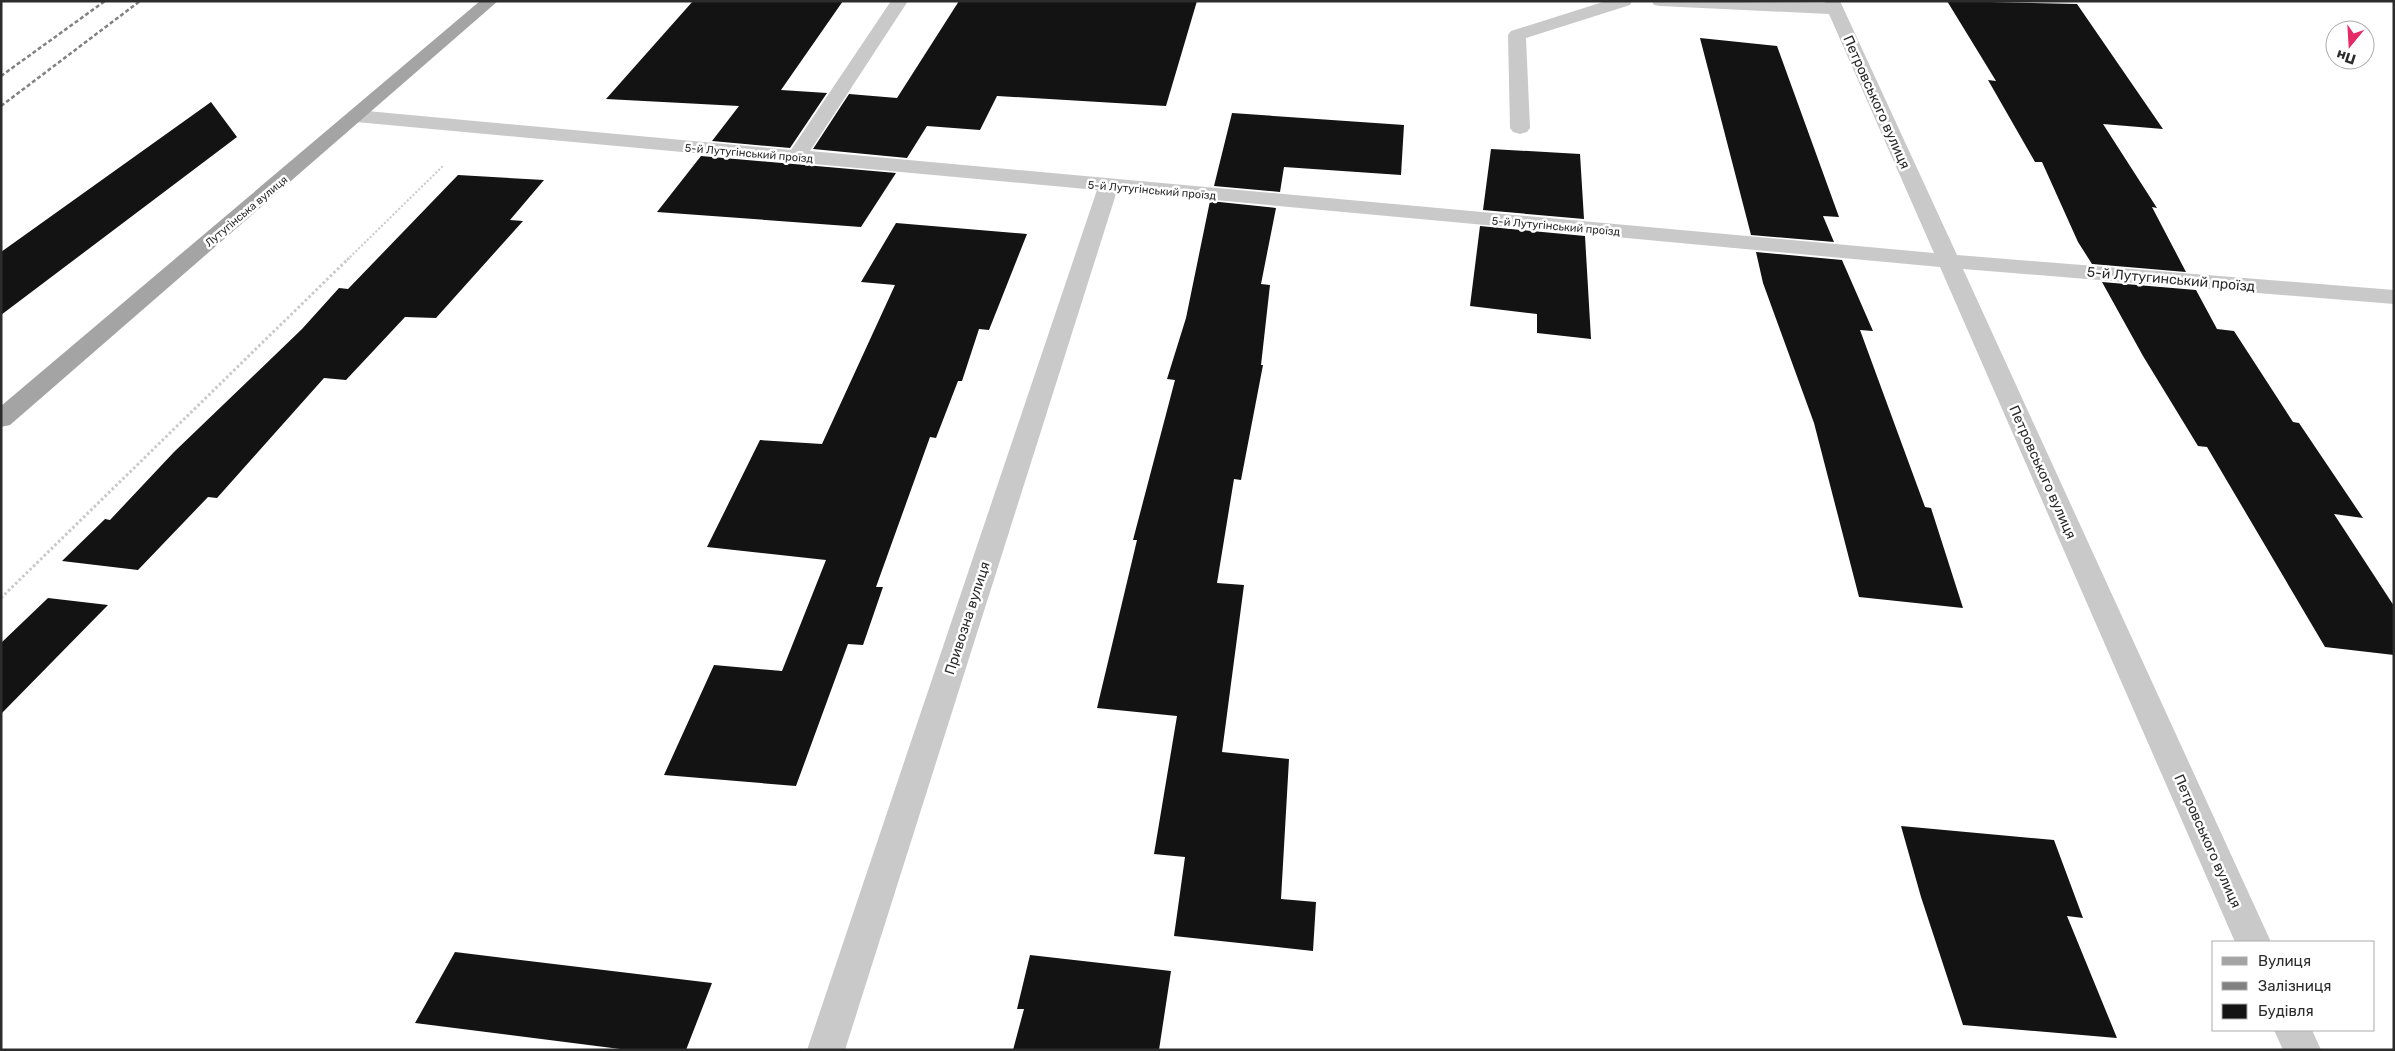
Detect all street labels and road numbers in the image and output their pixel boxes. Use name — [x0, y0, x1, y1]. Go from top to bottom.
street label: Петровського вулиця — [1839, 33, 1914, 172]
street label: 5-й Лутугінський проїзд — [684, 141, 814, 166]
street label: Лутугінська вулиця — [202, 173, 290, 250]
street label: 5-й Лутугінський проїзд — [1087, 178, 1217, 203]
street label: 5-й Лутугінський проїзд — [1491, 214, 1621, 239]
street label: 5-й Лутугинський проїзд — [2086, 264, 2256, 295]
street label: Петровського вулиця — [2005, 403, 2080, 542]
street label: Привозна вулиця — [941, 560, 994, 677]
street label: Петровського вулиця — [2170, 772, 2245, 911]

